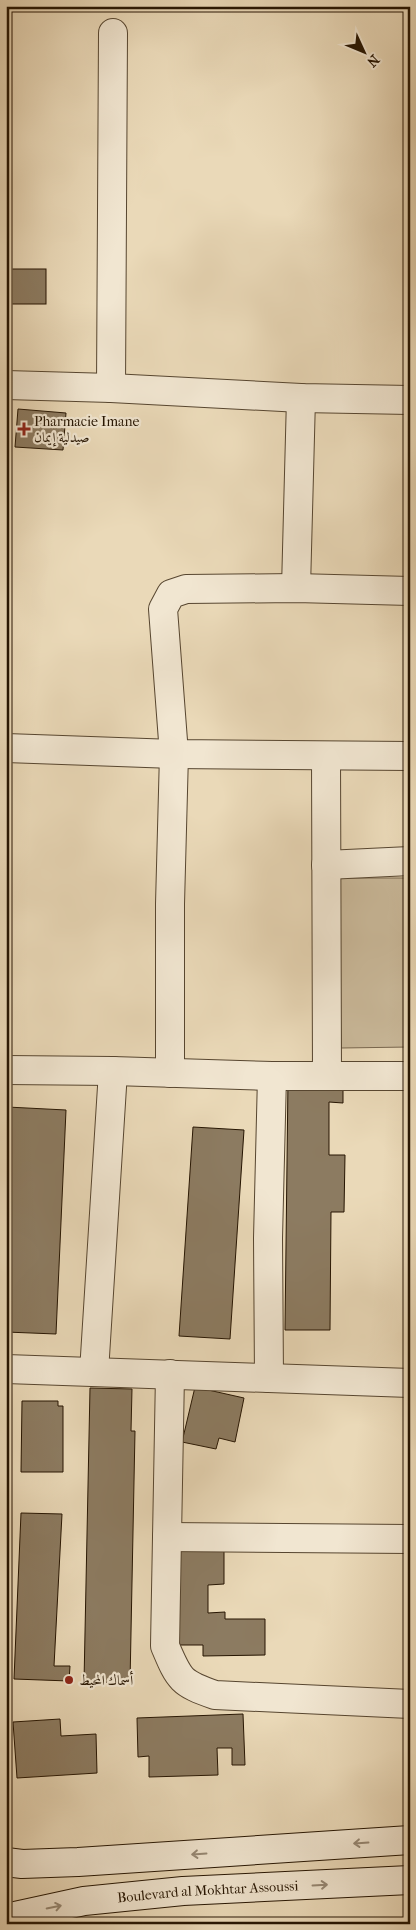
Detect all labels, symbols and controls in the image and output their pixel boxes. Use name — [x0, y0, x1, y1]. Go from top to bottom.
north arrow — [338, 28, 388, 78]
text: N — [363, 51, 383, 71]
place label: Pharmacie Imane صيدلية إيمان — [34, 413, 140, 447]
marker: Pharmacie Imane صيدلية إيمان — [18, 423, 30, 435]
place label: أسماك المحيط — [79, 1670, 134, 1689]
marker: أسماك المحيط — [63, 1674, 75, 1686]
one-way arrow — [353, 1838, 369, 1848]
one-way arrow — [191, 1849, 207, 1859]
street label: Boulevard al Mokhtar Assoussi — [116, 1877, 299, 1907]
one-way arrow — [312, 1880, 328, 1889]
one-way arrow — [45, 1901, 61, 1911]

